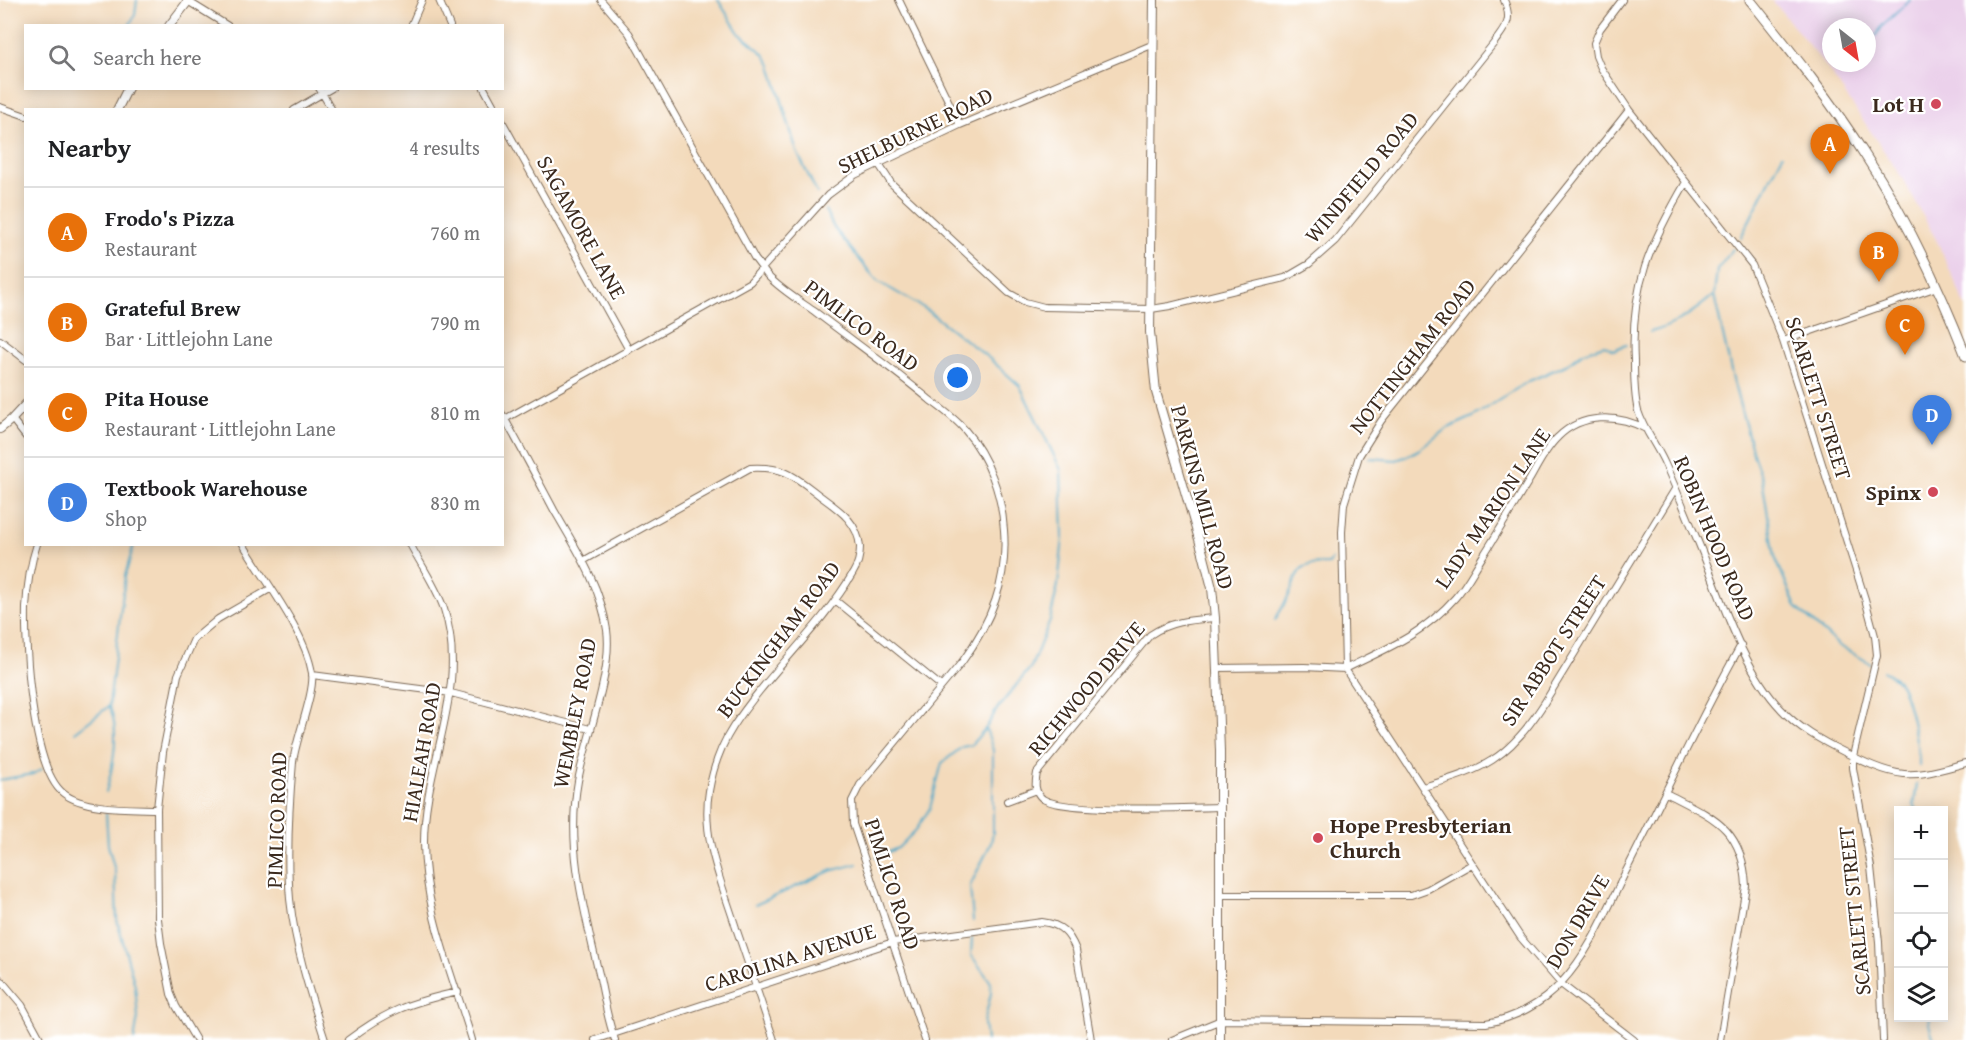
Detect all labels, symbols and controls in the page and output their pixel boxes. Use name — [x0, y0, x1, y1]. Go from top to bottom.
north arrow — [1822, 18, 1876, 72]
search box — [24, 24, 504, 90]
icon: search — [45, 41, 78, 74]
text: Search here — [93, 41, 202, 73]
street label: SHELBURNE ROAD — [832, 79, 998, 181]
place label: Lot H — [1872, 88, 1924, 120]
marker: Lot H — [1929, 97, 1943, 111]
street label: WINDFIELD ROAD — [1296, 104, 1426, 250]
pin: A — [1810, 124, 1850, 174]
text: Nearby — [48, 128, 131, 167]
text: 4 results — [409, 133, 480, 162]
street label: SAGAMORE LANE — [529, 149, 635, 305]
text: Frodo's Pizza — [105, 202, 235, 234]
text: A — [61, 218, 74, 247]
text: 760 m — [430, 218, 480, 247]
pin: B — [1860, 232, 1898, 282]
text: Restaurant — [105, 234, 197, 263]
street label: PIMLICO ROAD — [798, 271, 926, 379]
street label: NOTTINGHAM ROAD — [1341, 272, 1483, 440]
text: Grateful Brew — [105, 292, 241, 324]
pin: C — [1886, 306, 1924, 355]
text: B — [61, 308, 74, 337]
text: 790 m — [430, 308, 480, 337]
street label: SCARLETT STREET — [1778, 312, 1860, 484]
text: Bar · Littlejohn Lane — [105, 324, 273, 353]
your location — [943, 363, 972, 392]
text: Pita House — [105, 382, 209, 414]
pin: D — [1912, 396, 1952, 445]
text: C — [62, 398, 73, 427]
text: 810 m — [430, 398, 480, 427]
street label: PARKINS MILL ROAD — [1163, 401, 1243, 593]
text: Restaurant · Littlejohn Lane — [105, 414, 336, 443]
street label: LADY MARION LANE — [1426, 421, 1558, 595]
street label: ROBIN HOOD ROAD — [1666, 451, 1764, 625]
text: Textbook Warehouse — [105, 472, 308, 504]
place label: Spinx — [1866, 476, 1921, 508]
marker: Spinx — [1926, 485, 1940, 499]
text: D — [61, 488, 74, 517]
text: 830 m — [430, 488, 480, 517]
text: Shop — [105, 504, 147, 533]
street label: BUCKINGHAM ROAD — [708, 554, 848, 724]
street label: SIR ABBOT STREET — [1492, 568, 1614, 732]
street label: RICHWOOD DRIVE — [1020, 614, 1152, 762]
street label: WEMBLEY ROAD — [544, 635, 604, 791]
street label: HIALEAH ROAD — [393, 680, 449, 824]
street label: PIMLICO ROAD — [258, 751, 294, 889]
map controls — [1894, 806, 1948, 1022]
button: + — [1894, 806, 1948, 860]
place label: Hope Presbyterian Church — [1330, 809, 1512, 866]
street label: PIMLICO ROAD — [857, 814, 929, 954]
street label: SCARLETT STREET — [1829, 825, 1879, 997]
marker: Hope Presbyterian Church — [1311, 831, 1325, 845]
button: − — [1894, 860, 1948, 914]
street label: DON DRIVE — [1537, 868, 1617, 974]
street label: CAROLINA AVENUE — [700, 914, 880, 1000]
button: locate — [1894, 914, 1948, 968]
button: layers — [1894, 968, 1948, 1022]

